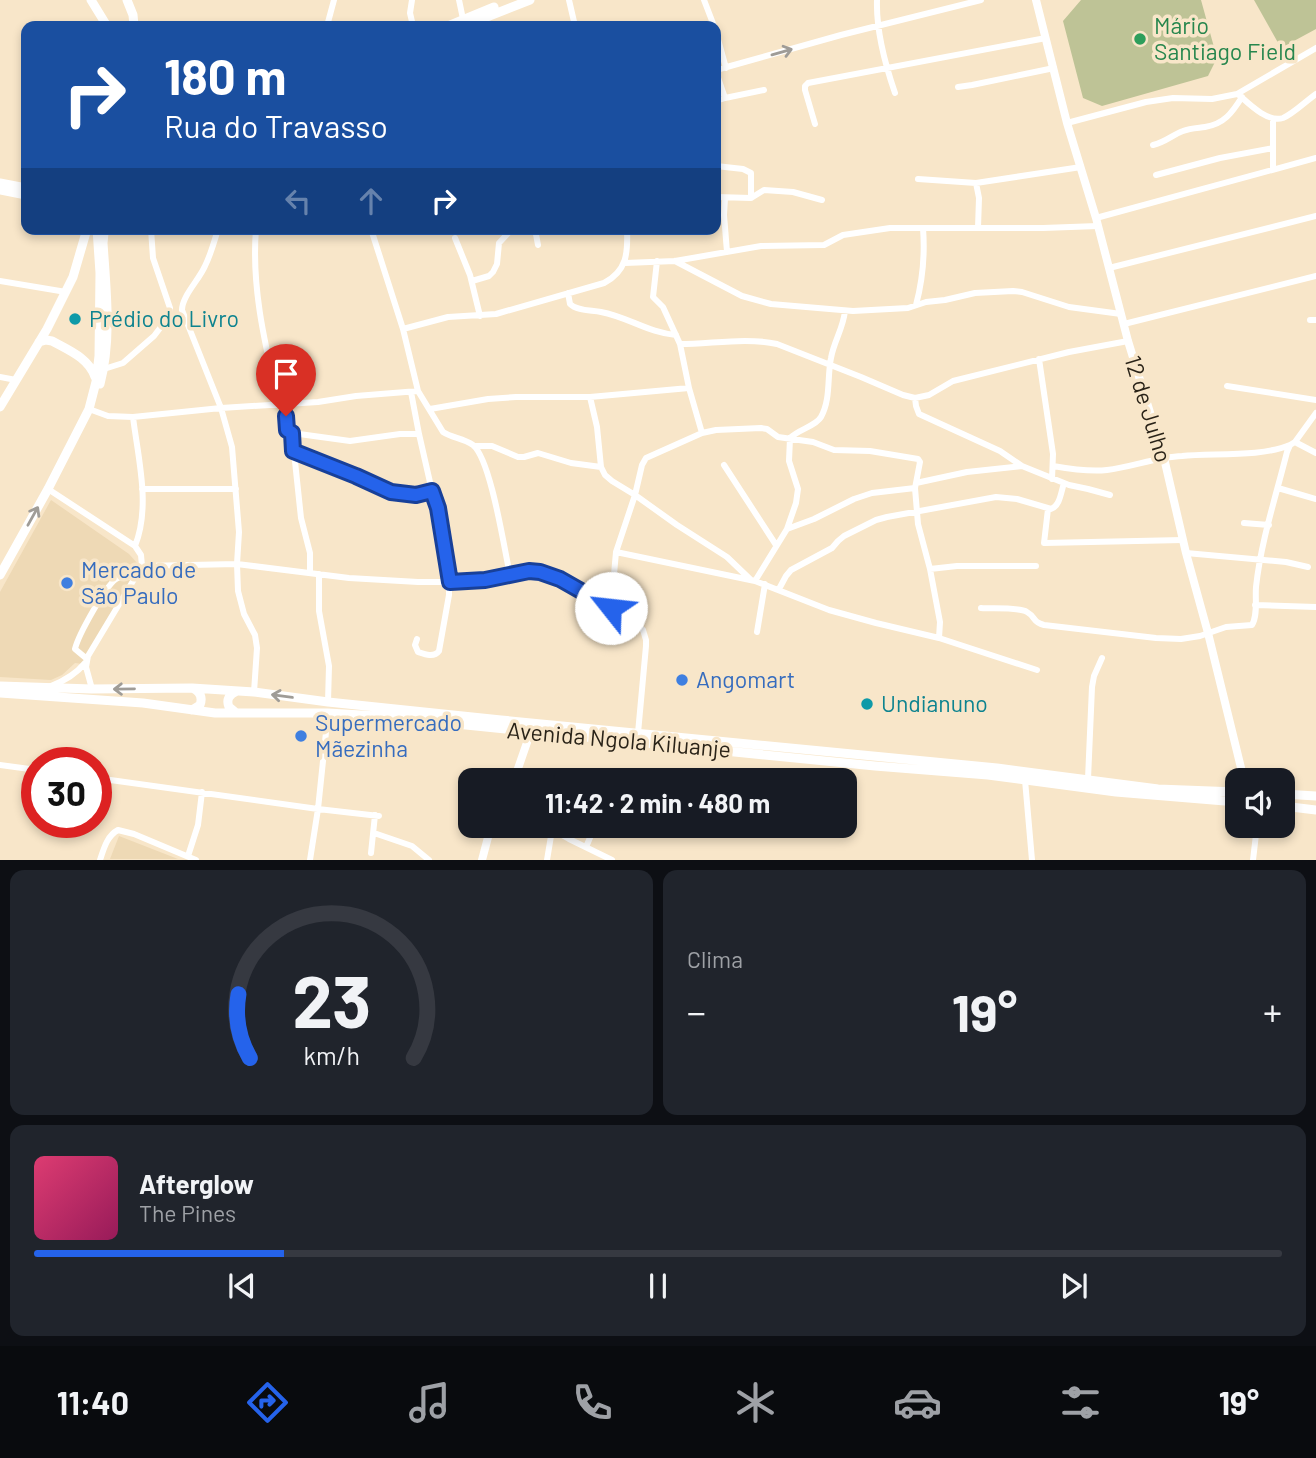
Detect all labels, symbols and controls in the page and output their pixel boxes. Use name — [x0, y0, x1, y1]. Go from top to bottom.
place label: Mário Santiago Field — [1154, 11, 1296, 65]
marker: Mário Santiago Field — [1132, 31, 1148, 47]
one-way arrow — [770, 45, 792, 58]
text: 180 m — [164, 46, 287, 105]
icon: right — [49, 49, 140, 140]
text: Rua do Travasso — [164, 106, 388, 144]
icon: left — [279, 182, 317, 220]
icon: ahead — [352, 182, 390, 220]
icon: right — [425, 182, 463, 220]
place label: Prédio do Livro — [89, 304, 239, 332]
marker: Prédio do Livro — [67, 311, 83, 327]
pin — [256, 344, 316, 416]
street label: 12 de Julho — [1119, 352, 1178, 465]
icon: arrive — [267, 355, 305, 393]
one-way arrow — [26, 506, 40, 526]
place label: Mercado de São Paulo — [81, 555, 196, 609]
position arrow — [574, 571, 648, 645]
marker: Mercado de São Paulo — [59, 575, 75, 591]
place label: Angomart — [696, 665, 795, 693]
marker: Angomart — [674, 672, 690, 688]
one-way arrow — [113, 682, 136, 696]
one-way arrow — [271, 689, 294, 702]
place label: Undianuno — [881, 689, 988, 717]
marker: Undianuno — [859, 696, 875, 712]
place label: Supermercado Mãezinha — [315, 708, 462, 762]
street label: Avenida Ngola Kiluanje — [506, 715, 732, 763]
marker: Supermercado Mãezinha — [293, 728, 309, 744]
speed limit sign: 30 — [21, 747, 112, 838]
map controls — [1225, 768, 1295, 838]
button: sound — [1225, 768, 1295, 838]
text: 11:42 · 2 min · 480 m — [545, 787, 770, 818]
text: Clima — [687, 945, 743, 973]
text: 23 — [292, 956, 371, 1044]
text: 19° — [952, 980, 1017, 1042]
text: − — [687, 988, 706, 1034]
text: + — [1263, 988, 1282, 1034]
text: km/h — [303, 1040, 360, 1070]
text: Afterglow — [139, 1168, 254, 1199]
text: The Pines — [139, 1199, 236, 1227]
icon: previous — [223, 1267, 261, 1305]
icon: pause — [639, 1267, 677, 1305]
icon: next — [1055, 1267, 1093, 1305]
icon: directions — [243, 1378, 292, 1427]
icon: music — [405, 1378, 454, 1427]
icon: phone — [568, 1378, 617, 1427]
icon: climate — [731, 1378, 780, 1427]
icon: car — [893, 1378, 942, 1427]
icon: filters — [1056, 1378, 1105, 1427]
text: 11:40 — [57, 1383, 129, 1421]
text: 19° — [1219, 1383, 1259, 1421]

